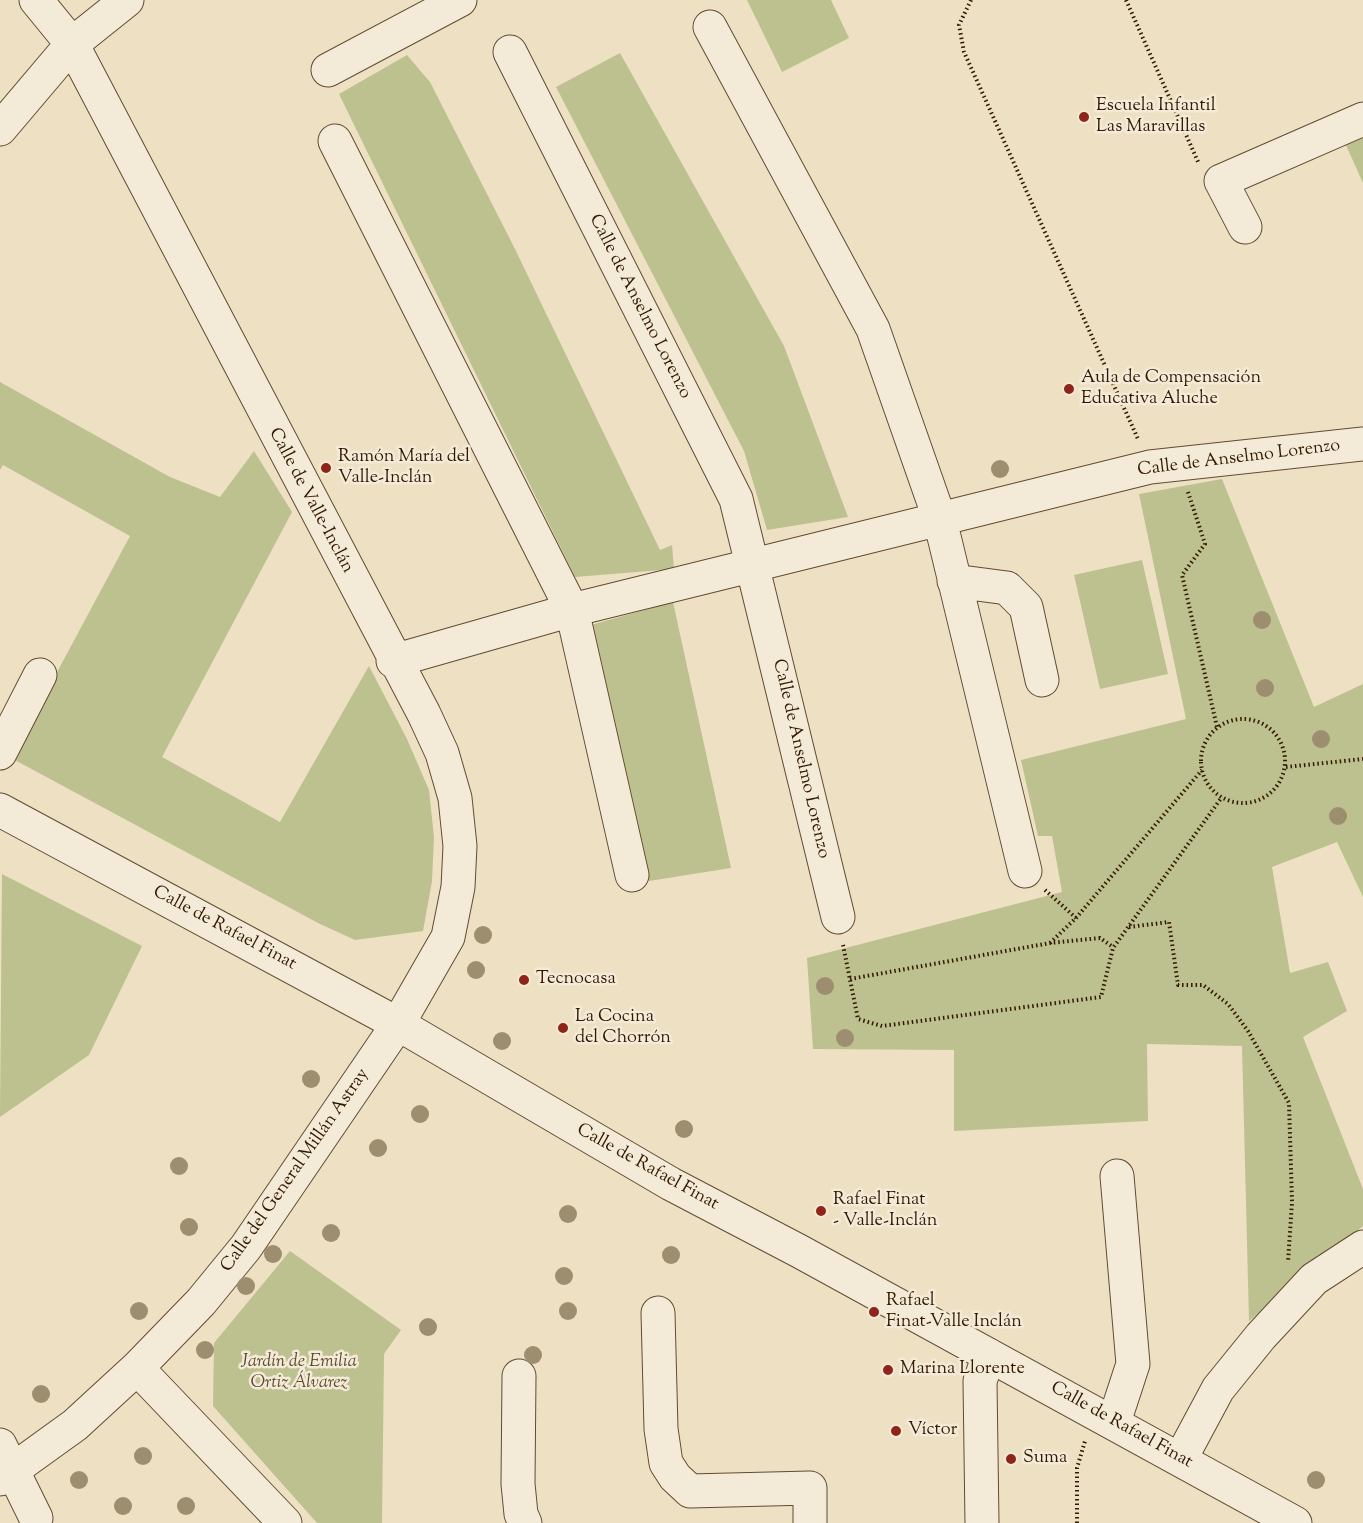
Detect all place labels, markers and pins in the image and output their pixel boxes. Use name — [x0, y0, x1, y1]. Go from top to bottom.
place label: Escuela Infantil Las Maravillas — [1096, 96, 1216, 138]
marker: Escuela Infantil Las Maravillas — [1077, 110, 1091, 124]
place label: Aula de Compensación Educativa Aluche — [1081, 368, 1261, 410]
marker: Aula de Compensación Educativa Aluche — [1062, 382, 1076, 396]
place label: Ramón María del Valle-Inclán — [338, 447, 470, 490]
marker: Ramón María del Valle-Inclán — [319, 461, 333, 475]
place label: Tecnocasa — [536, 969, 616, 991]
marker: Tecnocasa — [517, 973, 531, 987]
place label: La Cocina del Chorrón — [575, 1007, 671, 1050]
marker: La Cocina del Chorrón — [556, 1021, 570, 1035]
place label: Rafael Finat - Valle-Inclán — [833, 1190, 937, 1232]
marker: Rafael Finat - Valle-Inclán — [814, 1204, 828, 1218]
place label: Rafael Finat-Valle Inclán — [886, 1291, 1022, 1334]
marker: Rafael Finat-Valle Inclán — [867, 1305, 881, 1319]
place label: Marina Llorente — [900, 1359, 1025, 1381]
marker: Marina Llorente — [881, 1363, 895, 1377]
place label: Víctor — [908, 1420, 957, 1442]
marker: Víctor — [889, 1424, 903, 1438]
place label: Suma — [1023, 1448, 1067, 1470]
marker: Suma — [1004, 1452, 1018, 1466]

